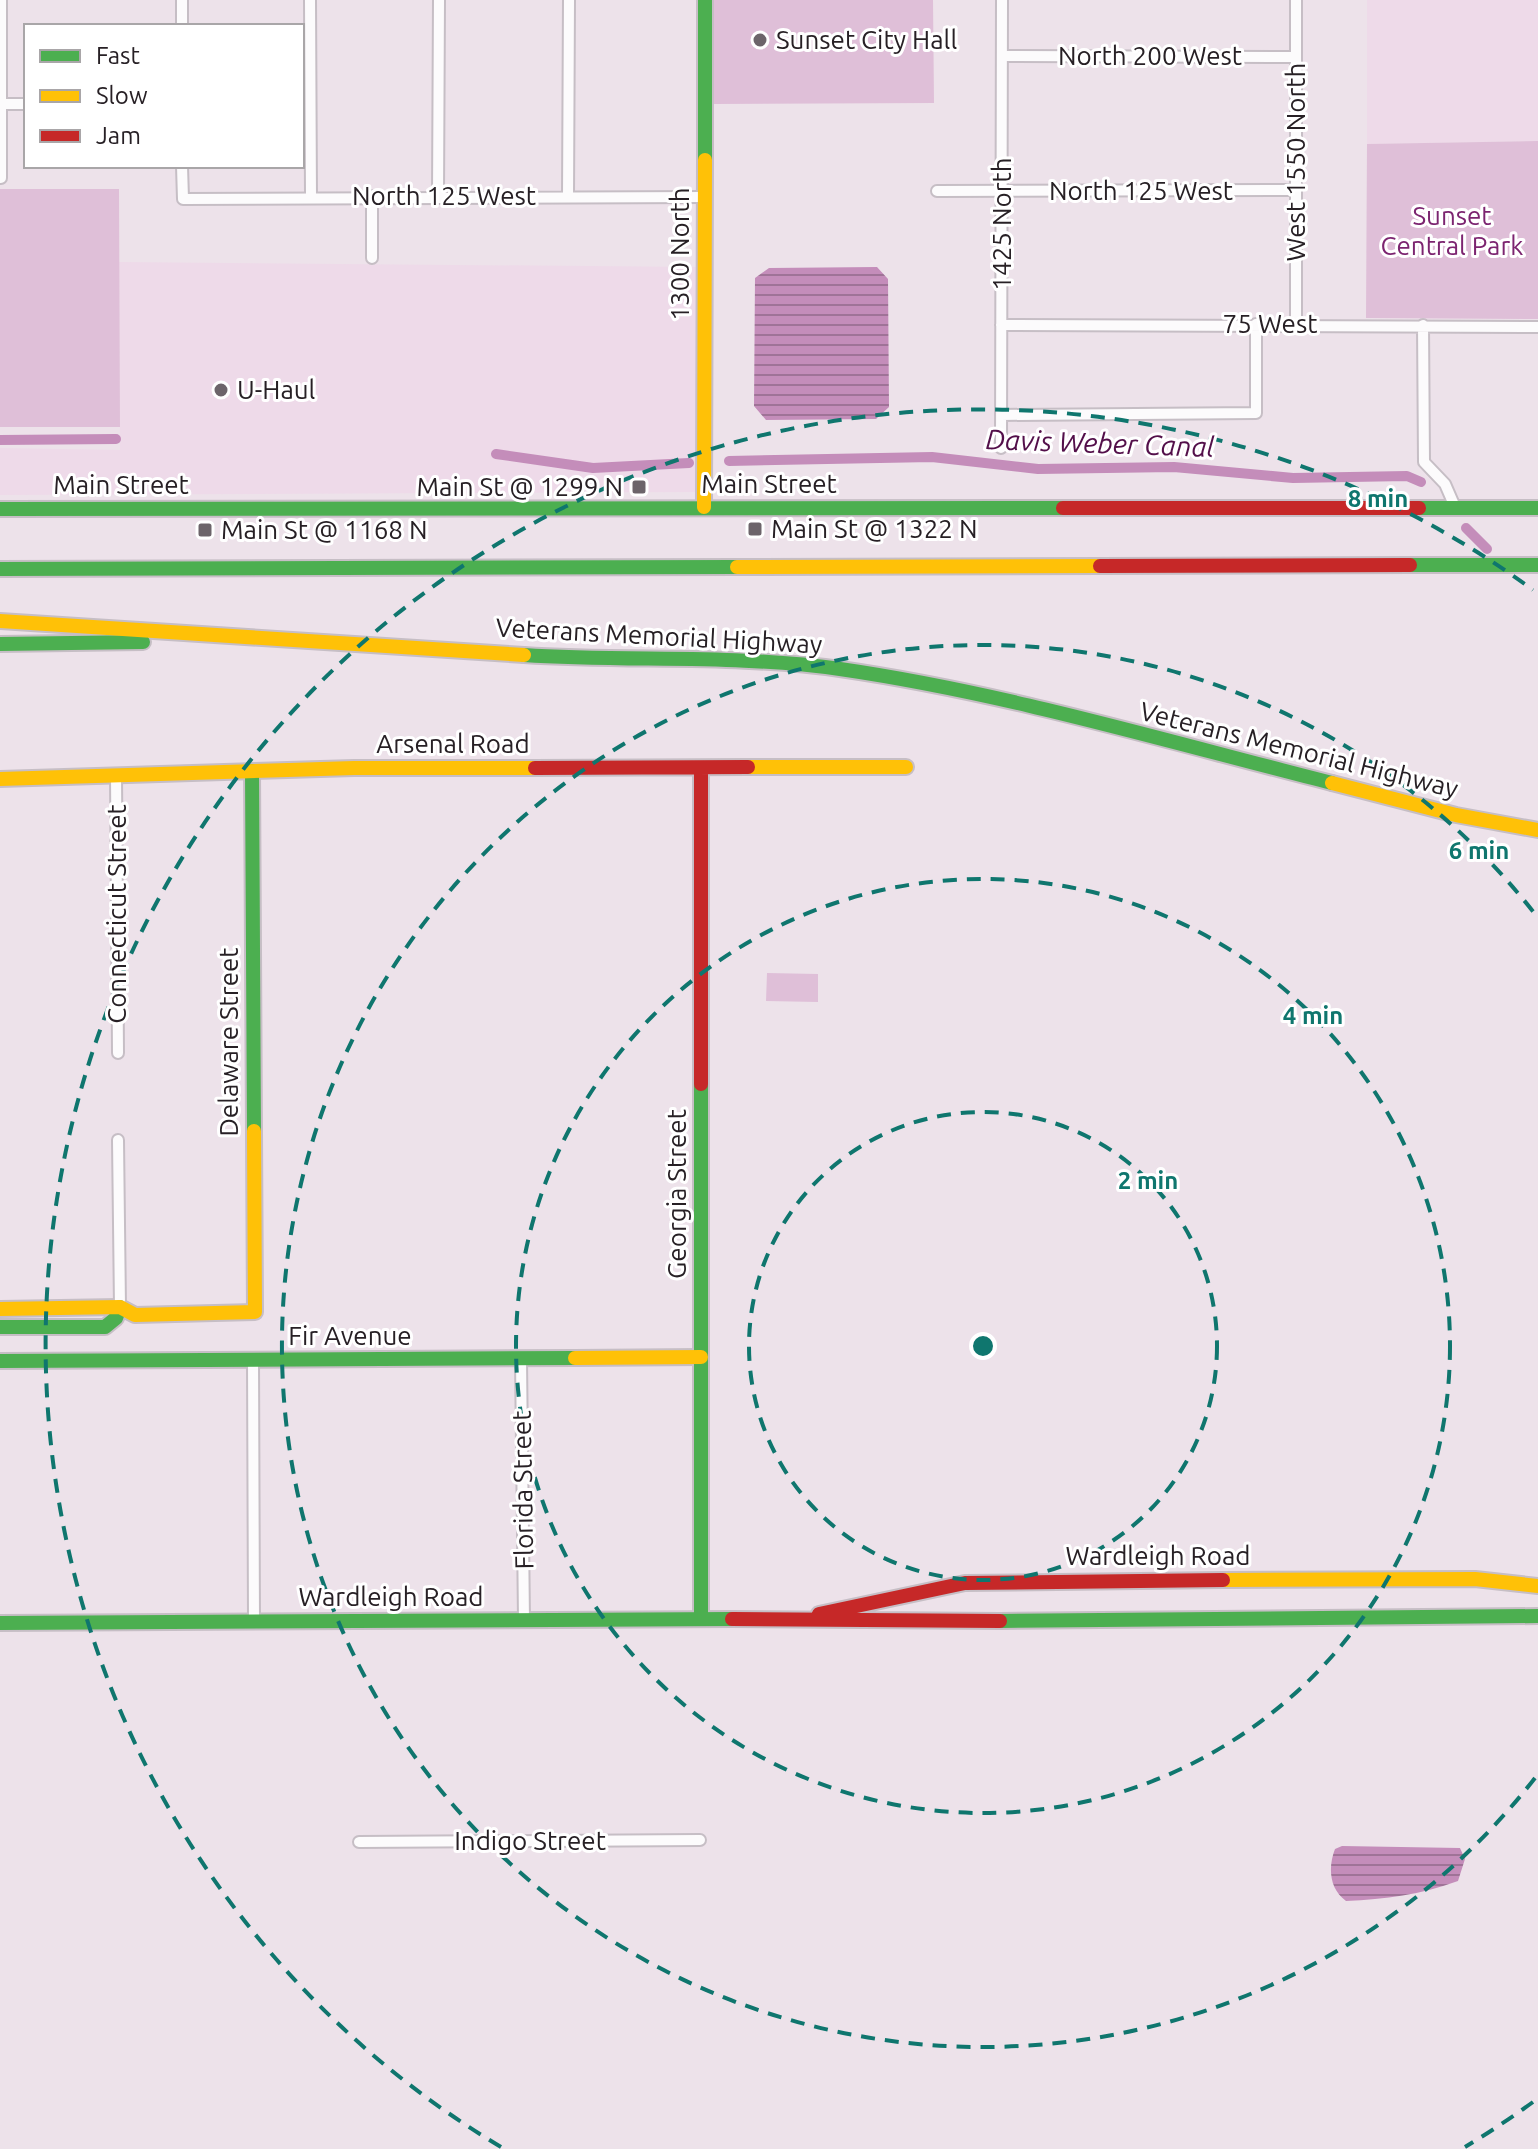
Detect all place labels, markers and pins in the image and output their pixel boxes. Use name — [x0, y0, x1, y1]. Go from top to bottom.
place label: Sunset City Hall — [776, 25, 957, 54]
marker: Sunset City Hall — [751, 31, 769, 49]
place label: U-Haul — [237, 375, 316, 404]
marker: U-Haul — [212, 381, 230, 399]
place label: Main St @ 1299 N — [416, 472, 623, 501]
marker: Main St @ 1299 N — [630, 478, 648, 496]
place label: Main St @ 1322 N — [771, 514, 978, 543]
place label: Main St @ 1168 N — [221, 515, 428, 544]
marker: Main St @ 1322 N — [746, 520, 764, 538]
marker: Main St @ 1168 N — [196, 521, 214, 539]
centre of rings — [969, 1332, 997, 1360]

